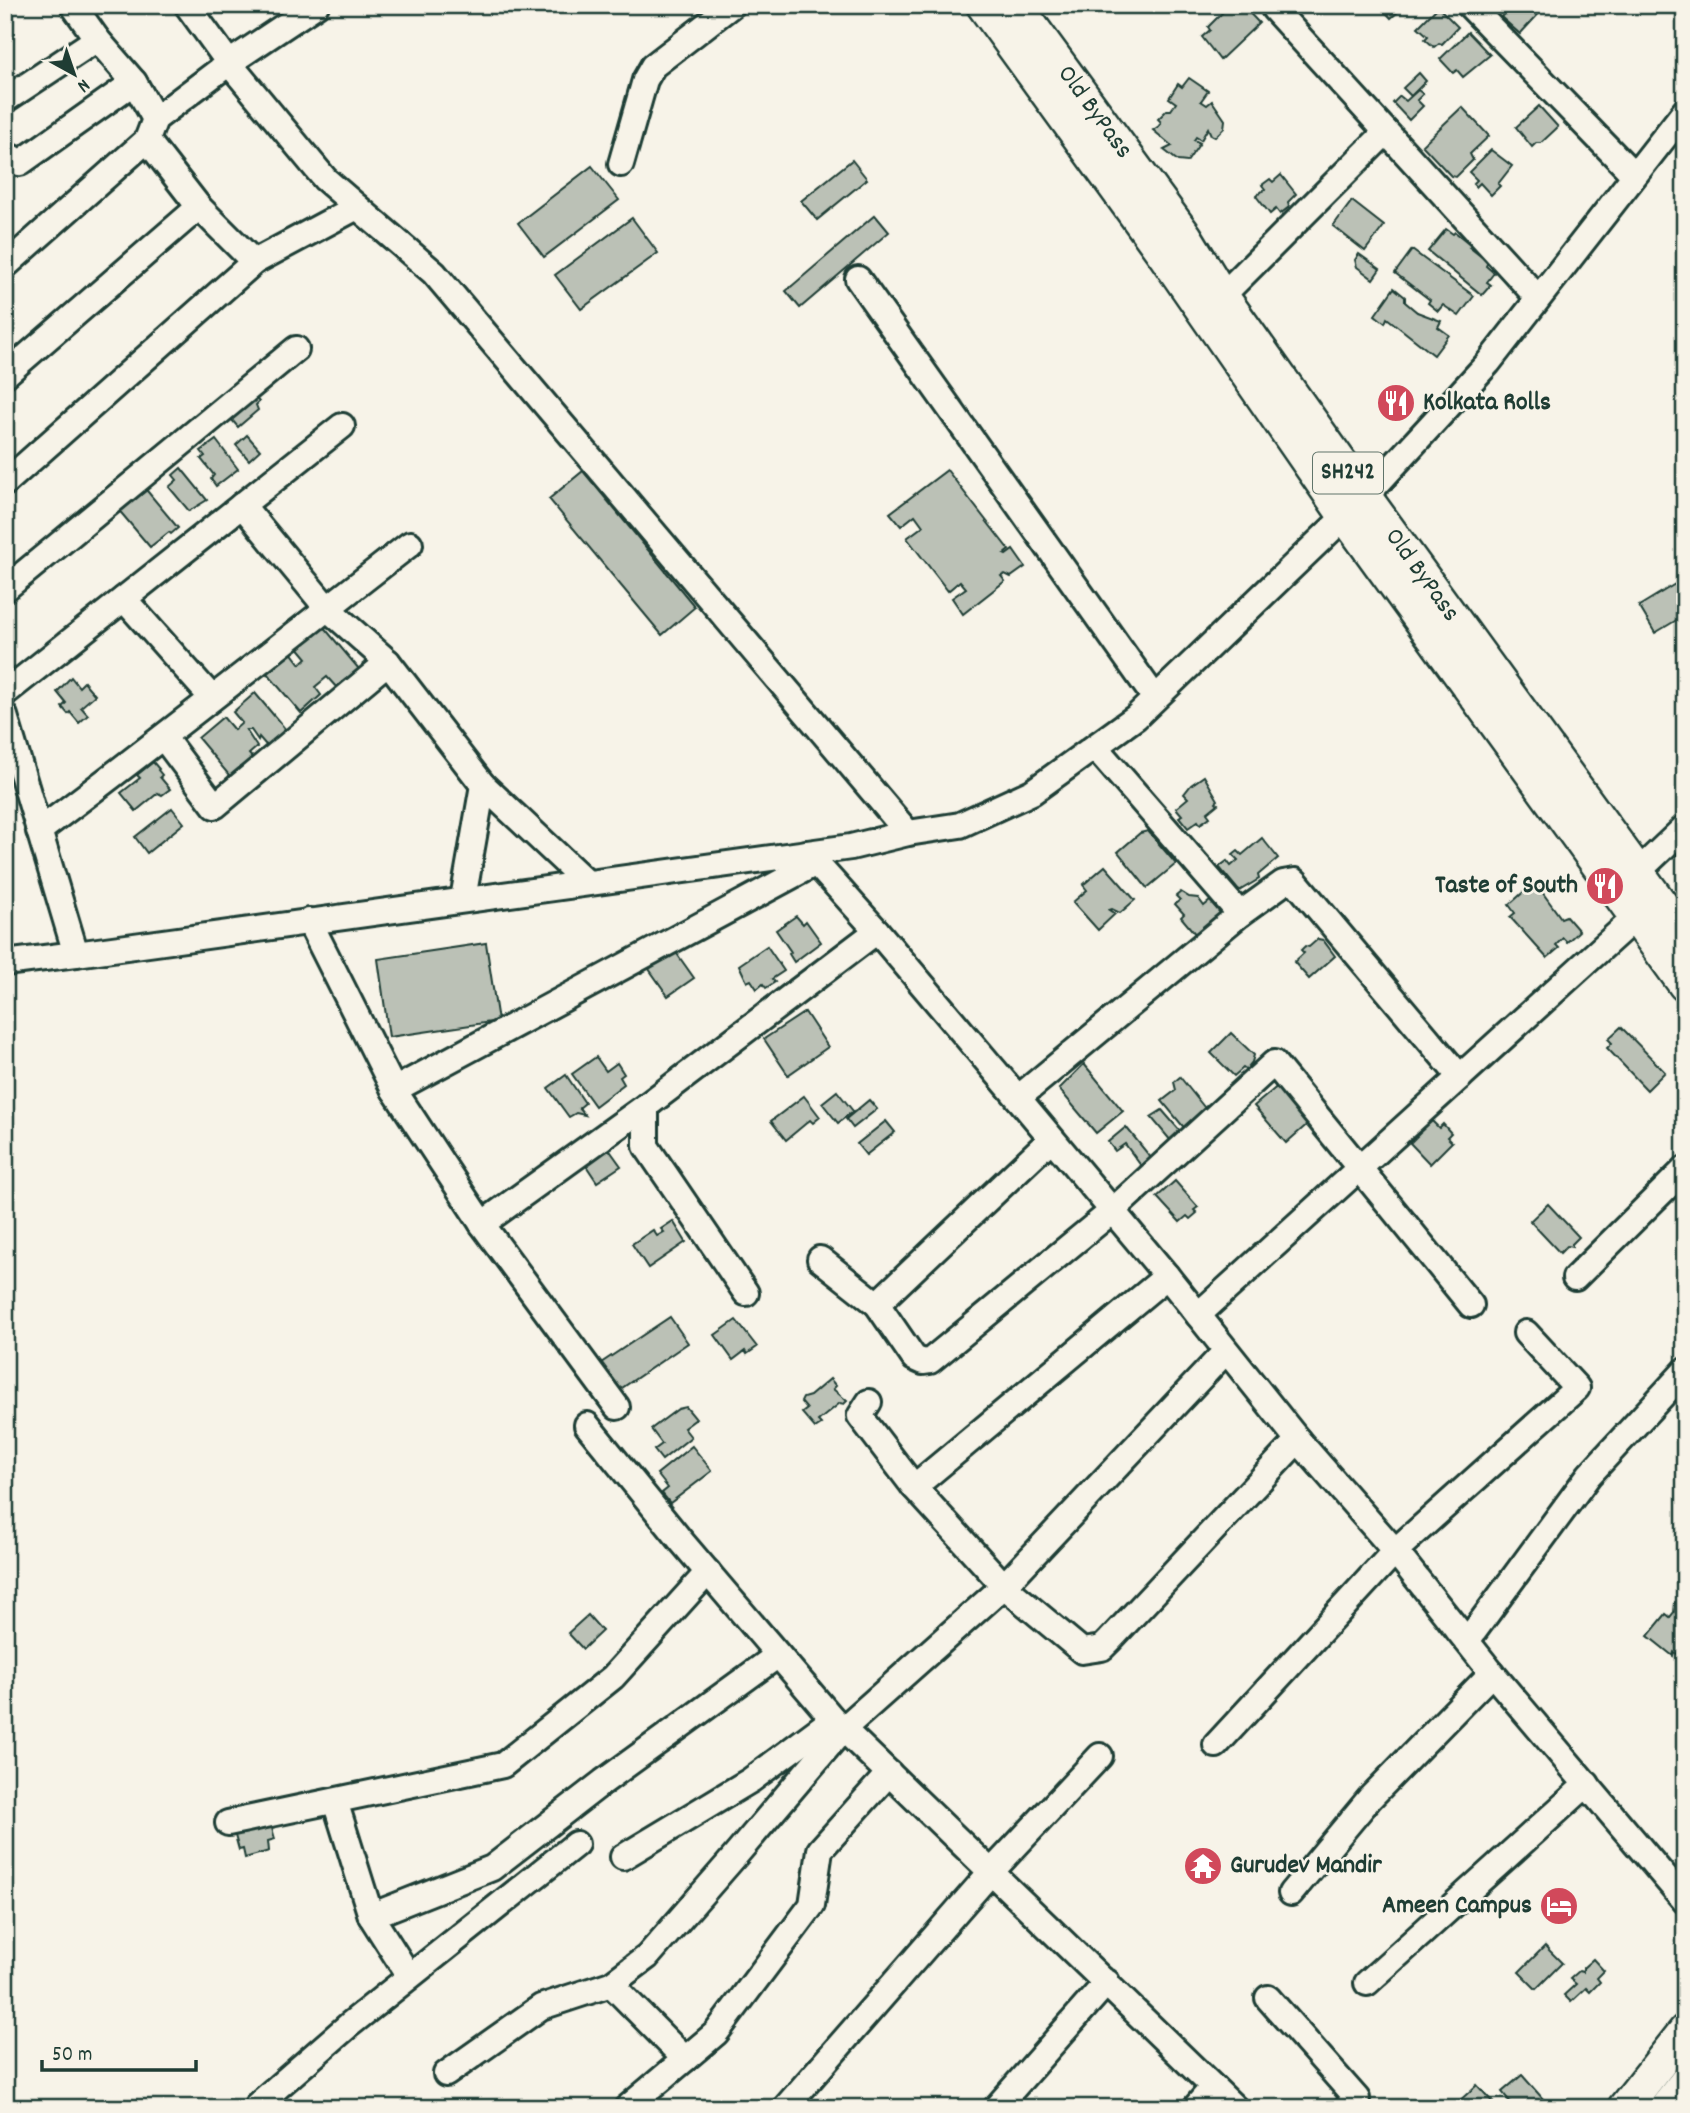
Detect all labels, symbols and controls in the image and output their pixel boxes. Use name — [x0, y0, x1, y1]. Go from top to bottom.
north arrow — [38, 38, 108, 108]
street label: Old ByPass — [1048, 58, 1141, 167]
text: N — [70, 71, 95, 98]
restaurant icon: Kolkata Rolls — [1375, 382, 1417, 424]
place label: Kolkata Rolls — [1423, 385, 1551, 422]
road number: SH242 — [1313, 452, 1383, 494]
street label: Old ByPass — [1375, 521, 1469, 630]
restaurant icon: Taste of South — [1584, 865, 1626, 907]
place label: Taste of South — [1435, 868, 1578, 905]
temple icon: Gurudev Mandir — [1182, 1845, 1224, 1887]
place label: Gurudev Mandir — [1230, 1848, 1382, 1885]
hotel icon: Ameen Campus — [1538, 1885, 1580, 1927]
place label: Ameen Campus — [1382, 1888, 1532, 1925]
scale bar — [42, 2029, 196, 2073]
text: 50 m — [52, 2041, 92, 2071]

